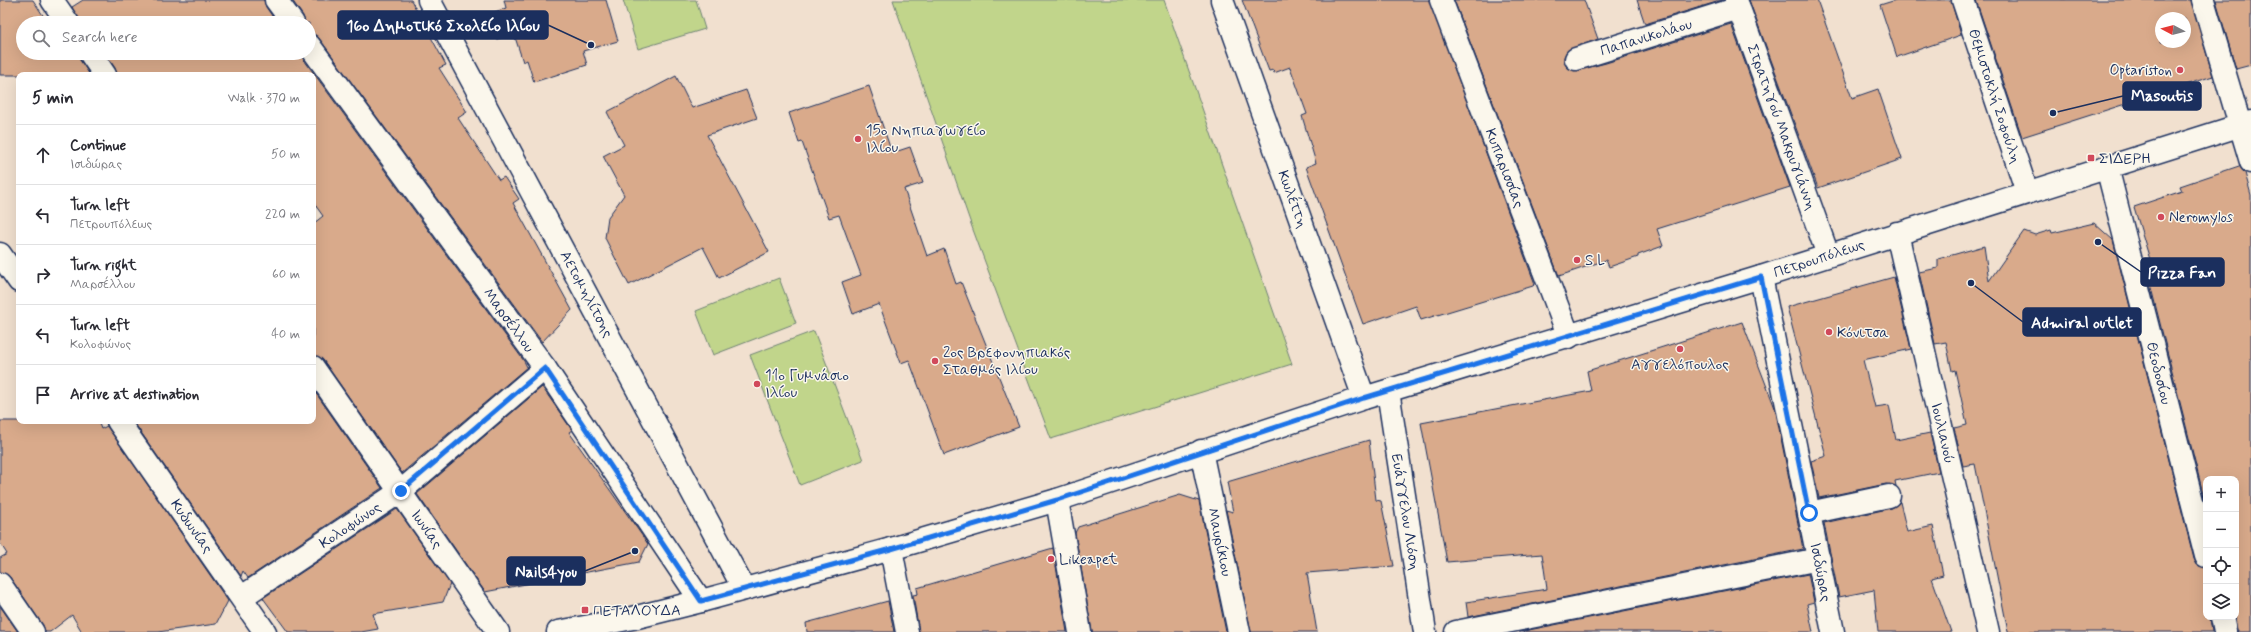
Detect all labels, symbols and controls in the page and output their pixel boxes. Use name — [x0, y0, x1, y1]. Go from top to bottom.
callout: 16ο Δημοτικό Σχολείο Ιλίου — [338, 11, 548, 39]
north arrow — [2155, 12, 2191, 48]
street label: Παπανικολάου — [1598, 14, 1695, 61]
search box — [16, 16, 316, 60]
text: 16ο Δημοτικό Σχολείο Ιλίου — [346, 16, 540, 37]
street label: Θεμιστοκλή Σοφούλη — [1963, 26, 2025, 166]
icon: search — [30, 27, 52, 49]
text: Search here — [62, 28, 138, 48]
street label: Στρατηγού Μακρυγιάννη — [1742, 42, 1820, 213]
place label: Optariston — [2110, 61, 2172, 81]
marker: Optariston — [2175, 65, 2185, 75]
callout: Masoutis — [2123, 82, 2201, 110]
text: Masoutis — [2131, 86, 2194, 107]
text: 5 min — [32, 87, 74, 109]
text: Walk · 370 m — [228, 90, 300, 107]
place label: 15ο Νηπιαγωγείο Ιλίου — [866, 121, 986, 158]
street label: Κυπαρισσίας — [1480, 126, 1529, 211]
marker: 15ο Νηπιαγωγείο Ιλίου — [853, 134, 863, 144]
text: Continue — [70, 136, 126, 156]
icon: ahead — [32, 144, 54, 166]
text: 50 m — [271, 146, 300, 163]
place label: ΣΙΔΕΡΗ — [2099, 149, 2151, 169]
marker: ΣΙΔΕΡΗ — [2086, 153, 2096, 163]
text: Ισιδώρας — [70, 156, 122, 173]
street label: Κωλέττη — [1272, 168, 1312, 231]
text: Turn left — [70, 196, 130, 216]
icon: left — [32, 204, 54, 226]
text: 220 m — [265, 206, 300, 223]
place label: Neromylos — [2169, 208, 2233, 228]
marker: Neromylos — [2156, 212, 2166, 222]
text: Πετρουπόλεως — [70, 216, 152, 233]
street label: Πετρουπόλεως — [1771, 235, 1868, 283]
street label: Αετομηλίτσης — [555, 247, 618, 342]
place label: S L — [1585, 251, 1605, 271]
marker: S L — [1572, 255, 1582, 265]
text: Turn right — [70, 256, 137, 276]
callout: Pizza Fan — [2141, 258, 2224, 286]
text: Pizza Fan — [2148, 263, 2216, 284]
icon: right — [32, 264, 54, 286]
text: 60 m — [272, 266, 300, 283]
text: Μαρσέλλου — [70, 276, 135, 293]
street label: Μαρσέλλου — [478, 284, 539, 357]
callout: Admiral outlet — [2023, 308, 2141, 336]
text: Admiral outlet — [2031, 313, 2133, 334]
text: Turn left — [70, 316, 130, 336]
place label: Κόνιτσα — [1837, 323, 1889, 343]
icon: left — [32, 324, 54, 346]
text: 40 m — [271, 326, 300, 343]
marker: Κόνιτσα — [1824, 327, 1834, 337]
text: Κολοφώνος — [70, 336, 131, 353]
street label: Θεοδοσίου — [2141, 340, 2176, 407]
place label: 2ος Βρεφονηπιακός Σταθμός Ιλίου — [943, 343, 1071, 380]
marker: Αγγελόπουλος — [1675, 344, 1685, 354]
place label: Αγγελόπουλος — [1631, 355, 1729, 375]
marker: 2ος Βρεφονηπιακός Σταθμός Ιλίου — [930, 356, 940, 366]
place label: 11ο Γυμνάσιο Ιλίου — [765, 366, 849, 403]
marker: 11ο Γυμνάσιο Ιλίου — [752, 379, 762, 389]
icon: arrive — [32, 384, 54, 406]
text: Arrive at destination — [70, 385, 199, 405]
street label: Ιουλιανού — [1925, 401, 1959, 466]
street label: Ευάγγελου Λιόση — [1386, 452, 1424, 572]
map controls — [2203, 476, 2239, 620]
button: + — [2203, 476, 2239, 512]
route end — [392, 482, 410, 500]
street label: Κυδωνίας — [165, 495, 217, 558]
street label: Κολοφώνος — [316, 498, 386, 554]
route start — [1800, 504, 1818, 522]
street label: Ιωνίας — [406, 506, 447, 553]
street label: Μαυρίκιου — [1202, 506, 1236, 579]
button: − — [2203, 512, 2239, 548]
street label: Ισιδώρας — [1804, 541, 1836, 604]
button: locate — [2203, 548, 2239, 584]
place label: Likeapet — [1059, 550, 1118, 570]
marker: Likeapet — [1046, 554, 1056, 564]
callout: Nails4you — [507, 557, 585, 585]
text: Nails4you — [515, 562, 577, 583]
button: layers — [2203, 584, 2239, 620]
place label: ΠΕΤΑΛΟΥΔΑ — [593, 601, 681, 621]
marker: ΠΕΤΑΛΟΥΔΑ — [580, 605, 590, 615]

